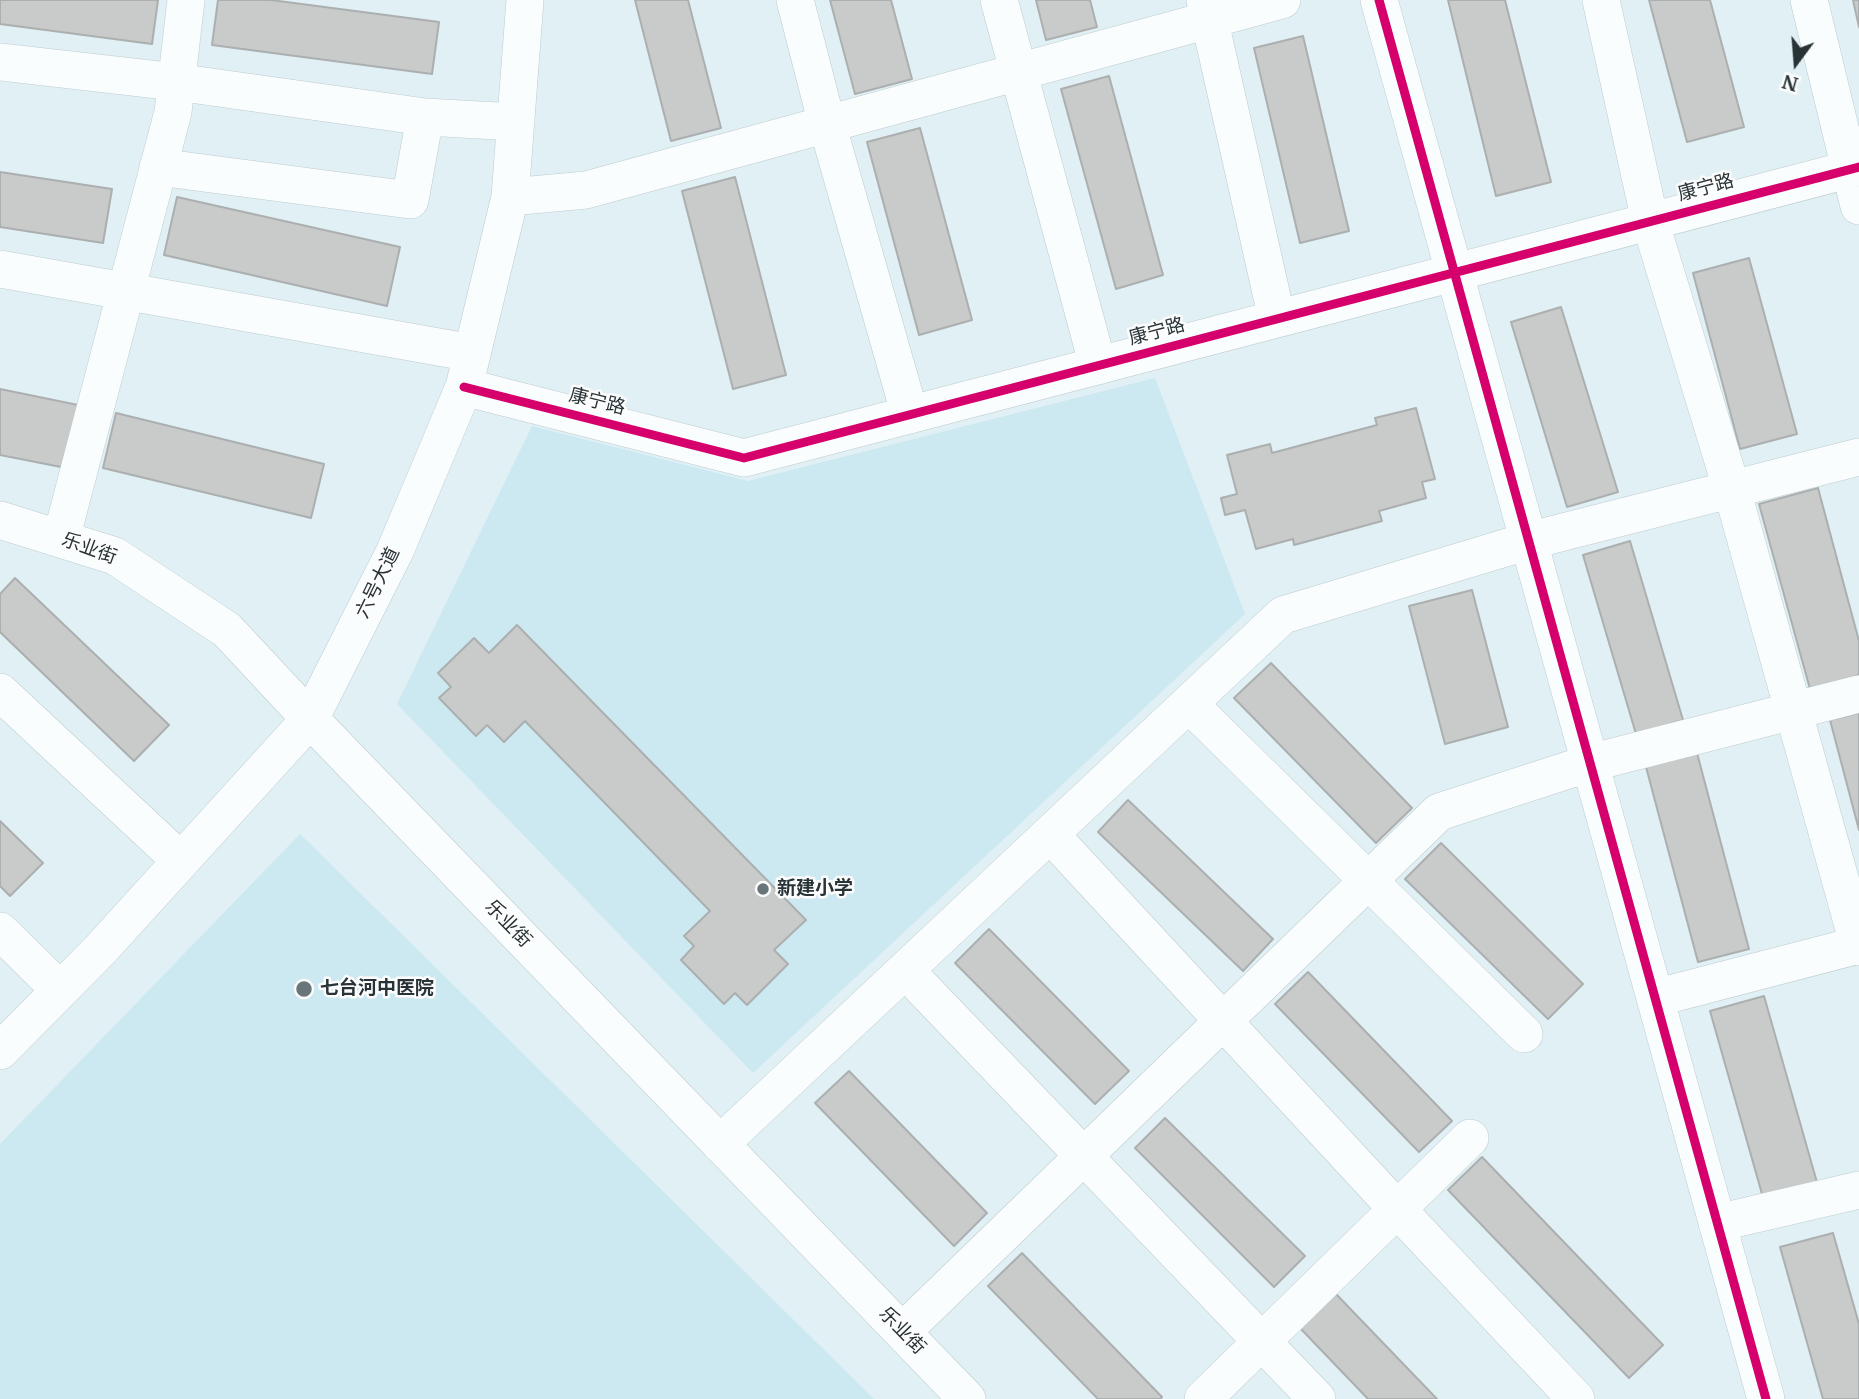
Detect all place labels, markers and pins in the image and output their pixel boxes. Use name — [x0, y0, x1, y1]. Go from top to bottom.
place label: 新建小学 — [777, 878, 853, 900]
marker: 新建小学 — [755, 881, 771, 897]
place label: 七台河中医院 — [320, 978, 434, 1000]
marker: 七台河中医院 — [294, 979, 314, 999]

